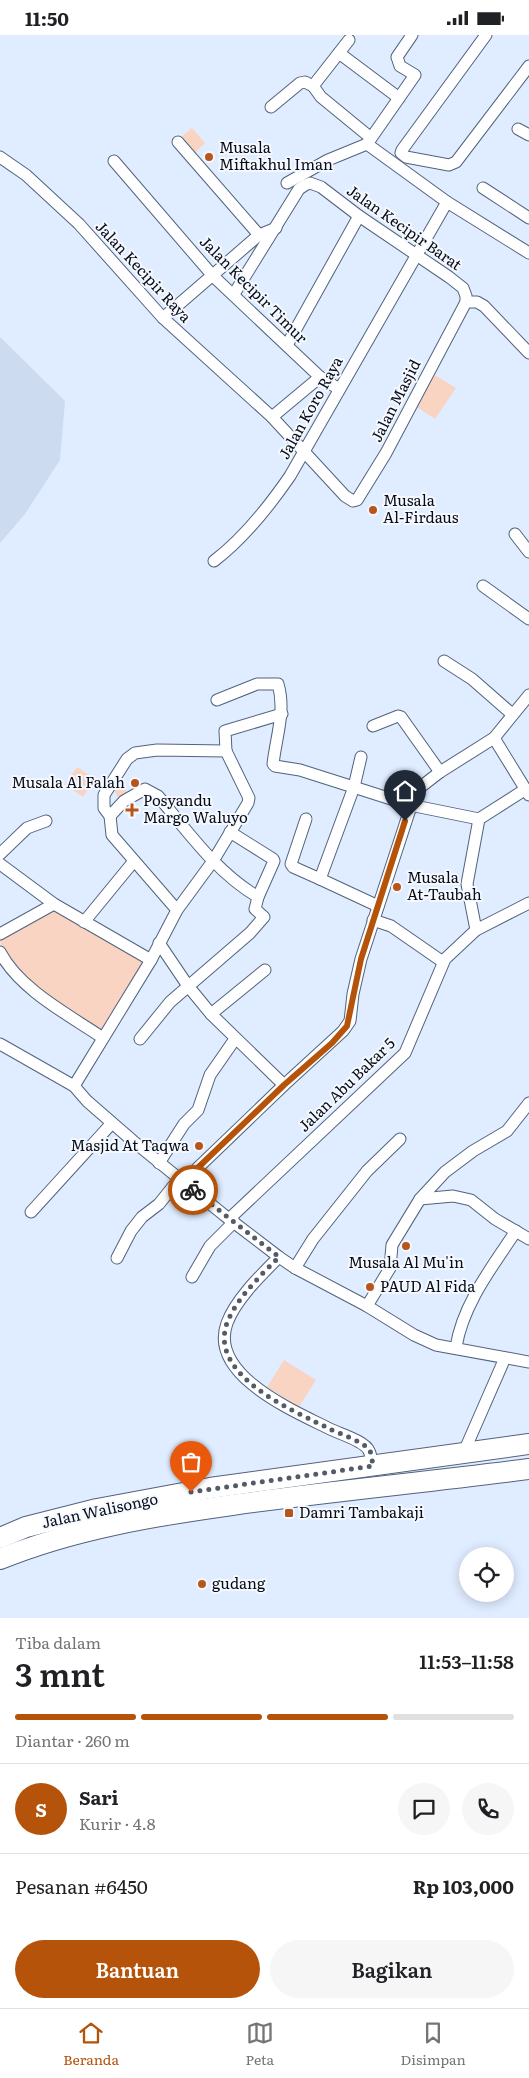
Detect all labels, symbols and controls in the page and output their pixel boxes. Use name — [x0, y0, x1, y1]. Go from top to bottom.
text: 11:50 — [25, 4, 69, 32]
place label: Musala Miftakhul Iman — [219, 135, 333, 175]
marker: Musala Miftakhul Iman — [203, 151, 215, 163]
street label: Jalan Kecipir Barat — [343, 178, 467, 275]
street label: Jalan Kecipir Raya — [91, 215, 198, 328]
street label: Jalan Kecipir Timur — [195, 230, 313, 348]
street label: Jalan Koro Raya — [272, 351, 348, 463]
street label: Jalan Masjid — [364, 355, 425, 446]
place label: Musala Al-Firdaus — [383, 488, 459, 528]
marker: Musala Al-Firdaus — [367, 504, 379, 516]
place label: Musala Al Falah — [11, 770, 125, 793]
pin — [384, 770, 426, 821]
marker: Musala Al Falah — [129, 777, 141, 789]
icon: home — [391, 777, 419, 805]
place label: Posyandu Margo Waluyo — [143, 788, 248, 828]
marker: Posyandu Margo Waluyo — [125, 803, 139, 817]
place label: Musala At-Taubah — [407, 865, 482, 905]
marker: Musala At-Taubah — [391, 881, 403, 893]
street label: Jalan Abu Bakar 5 — [292, 1031, 400, 1136]
place label: Masjid At Taqwa — [71, 1133, 190, 1156]
marker: Masjid At Taqwa — [193, 1140, 205, 1152]
courier — [168, 1165, 218, 1215]
icon: bike — [179, 1176, 207, 1204]
marker: Musala Al Mu'in — [400, 1240, 412, 1252]
place label: Musala Al Mu'in — [348, 1250, 464, 1273]
place label: PAUD Al Fida — [380, 1274, 476, 1297]
marker: PAUD Al Fida — [364, 1281, 376, 1293]
pin — [170, 1441, 212, 1492]
icon: bag — [177, 1448, 205, 1476]
street label: Jalan Walisongo — [39, 1486, 160, 1533]
place label: Damri Tambakaji — [299, 1500, 424, 1523]
marker: Damri Tambakaji — [283, 1507, 295, 1519]
map controls — [459, 1547, 514, 1602]
button: locate — [459, 1547, 514, 1602]
place label: gudang — [212, 1571, 266, 1594]
marker: gudang — [196, 1578, 208, 1590]
text: Tiba dalam — [15, 1630, 101, 1654]
text: 11:53–11:58 — [419, 1647, 514, 1675]
text: 3 mnt — [15, 1649, 105, 1697]
text: Diantar · 260 m — [15, 1728, 130, 1752]
text: Sari — [79, 1783, 119, 1811]
button: chat — [398, 1783, 450, 1835]
button: phone — [462, 1783, 514, 1835]
text: S — [35, 1795, 47, 1823]
text: Kurir · 4.8 — [79, 1811, 156, 1835]
text: Pesanan #6450 — [15, 1872, 148, 1900]
text: Rp 103,000 — [413, 1872, 514, 1900]
button: Bantuan — [15, 1940, 260, 1998]
button: Bagikan — [270, 1940, 514, 1998]
tab: Beranda — [63, 2019, 119, 2069]
tab: Peta — [246, 2019, 274, 2069]
tab: Disimpan — [401, 2019, 466, 2069]

